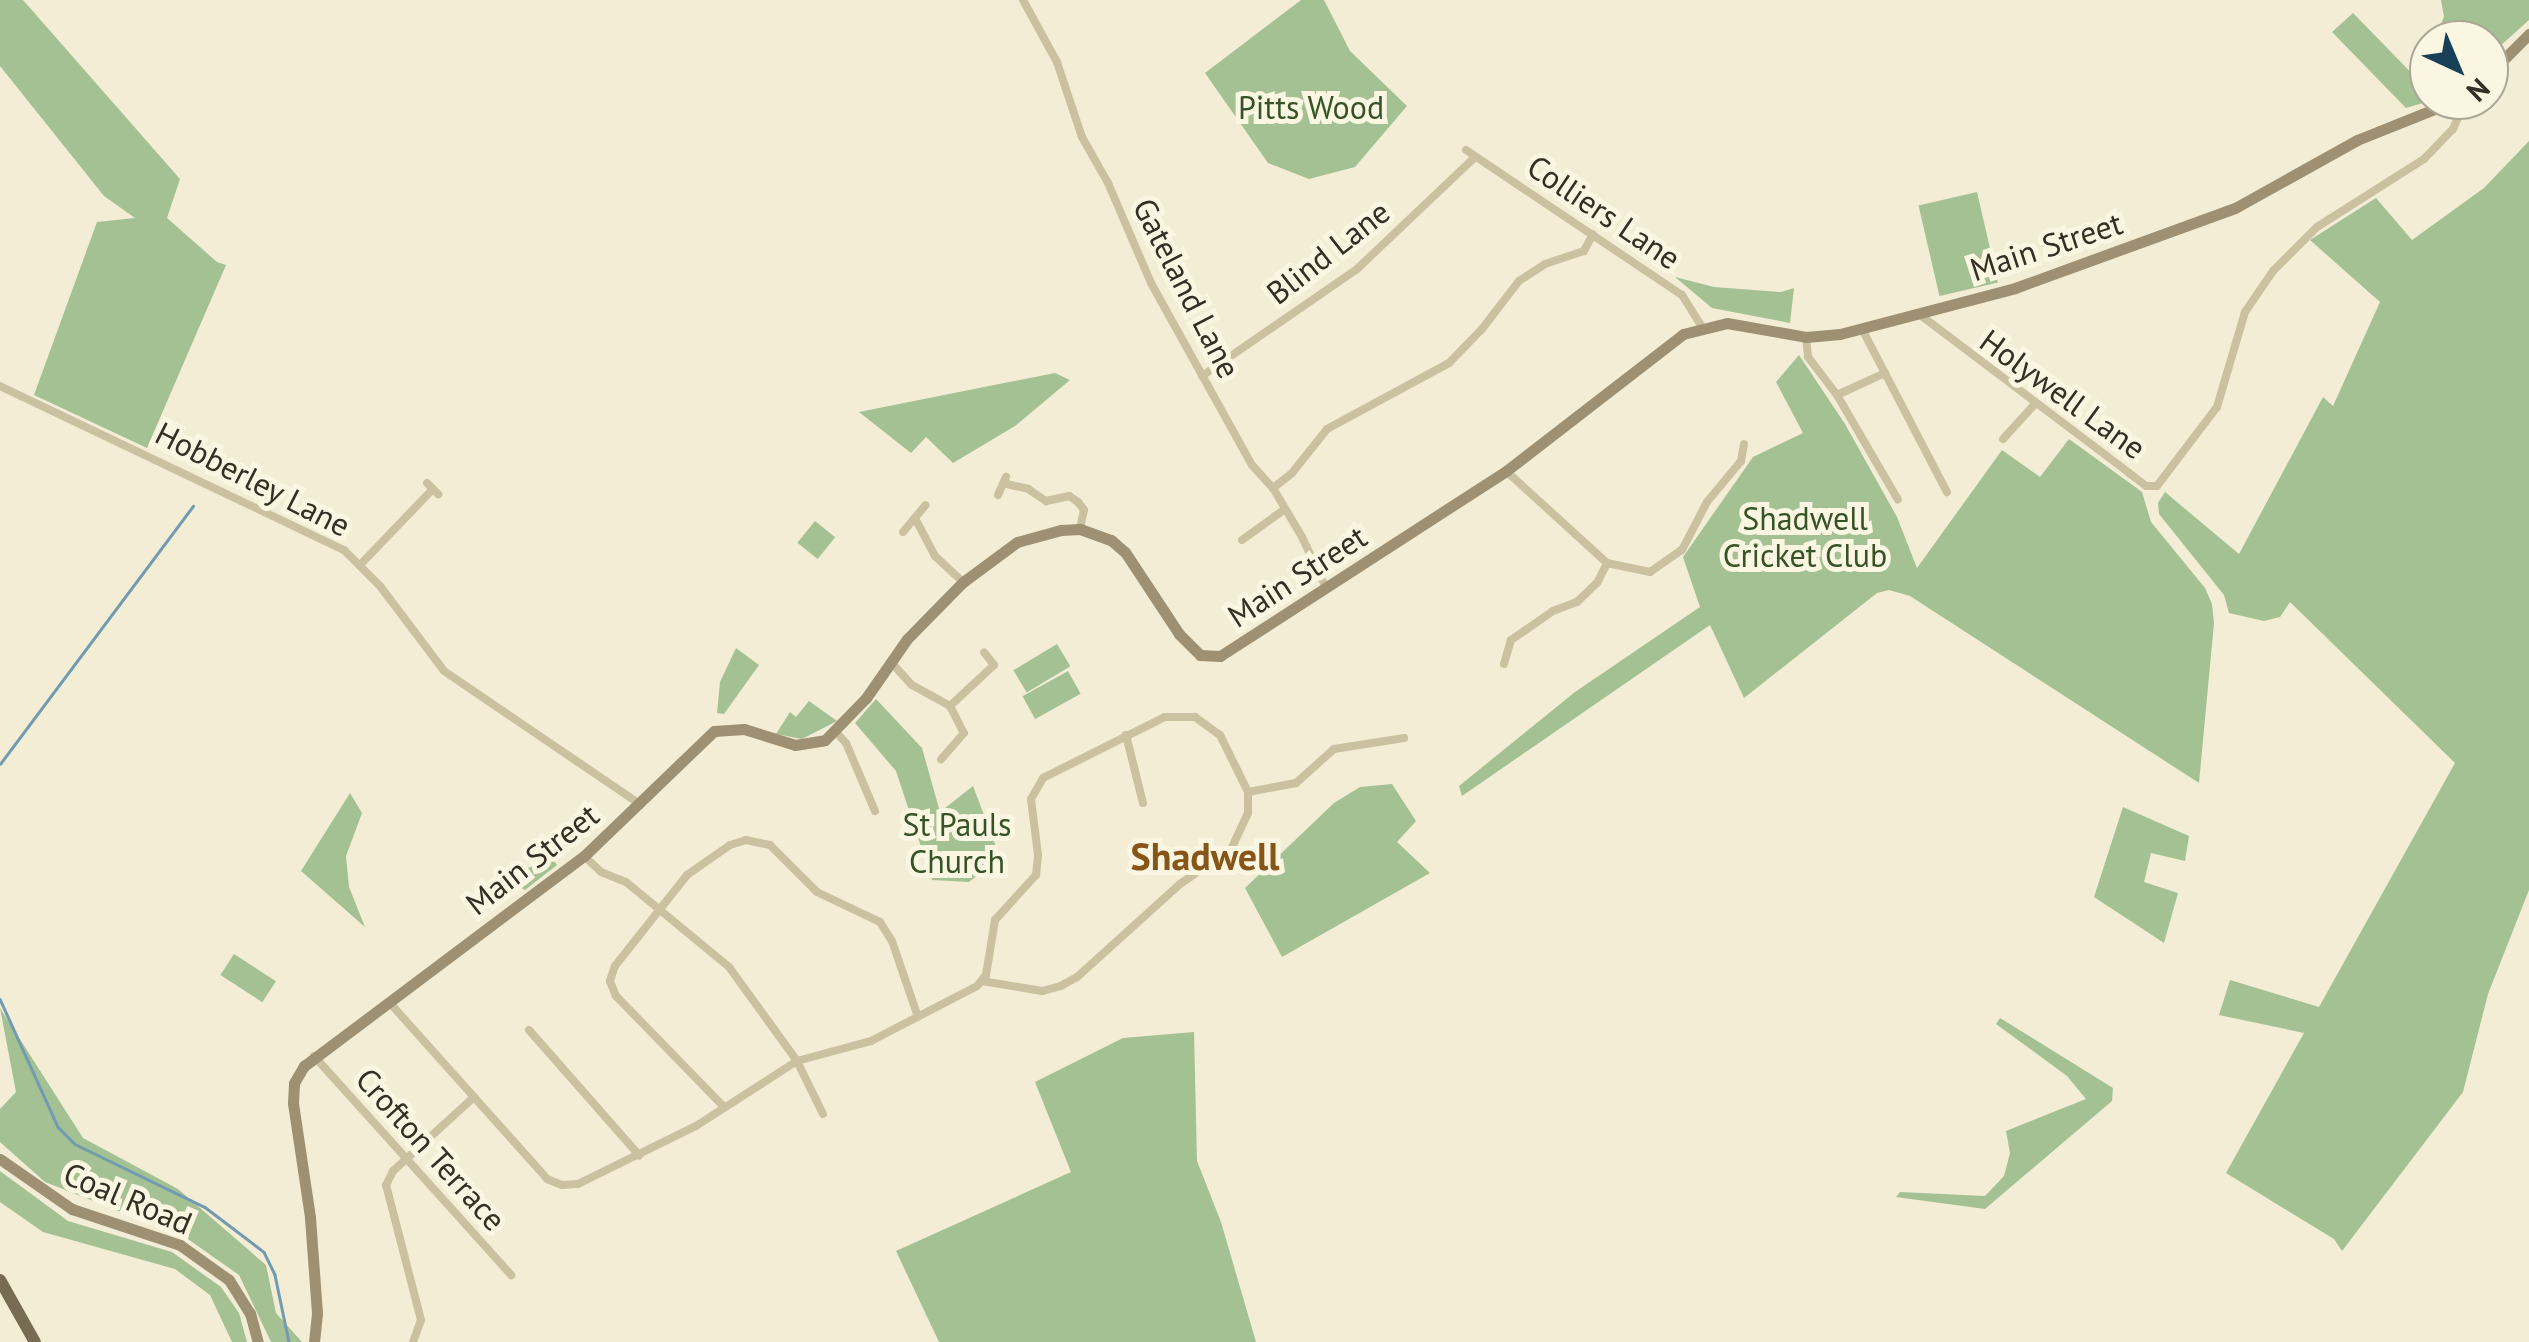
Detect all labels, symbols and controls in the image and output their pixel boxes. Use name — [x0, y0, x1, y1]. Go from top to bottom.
north arrow — [2409, 20, 2509, 120]
text: N — [2459, 71, 2498, 110]
park label: Pitts Wood — [1238, 88, 1384, 126]
street label: Colliers Lane — [1520, 147, 1688, 277]
street label: Gateland Lane — [1125, 192, 1249, 384]
street label: Blind Lane — [1259, 192, 1397, 312]
street label: Main Street — [1965, 203, 2127, 289]
street label: Holywell Lane — [1973, 321, 2153, 467]
street label: Hobberley Lane — [149, 413, 357, 545]
park label: Shadwell Cricket Club — [1723, 500, 1887, 575]
street label: Main Street — [1220, 517, 1374, 635]
street label: Main Street — [458, 795, 606, 923]
park label: St Pauls Church — [902, 806, 1012, 881]
district label: Shadwell — [1131, 833, 1279, 879]
street label: Crofton Terrace — [348, 1060, 514, 1238]
street label: Coal Road — [58, 1154, 198, 1242]

